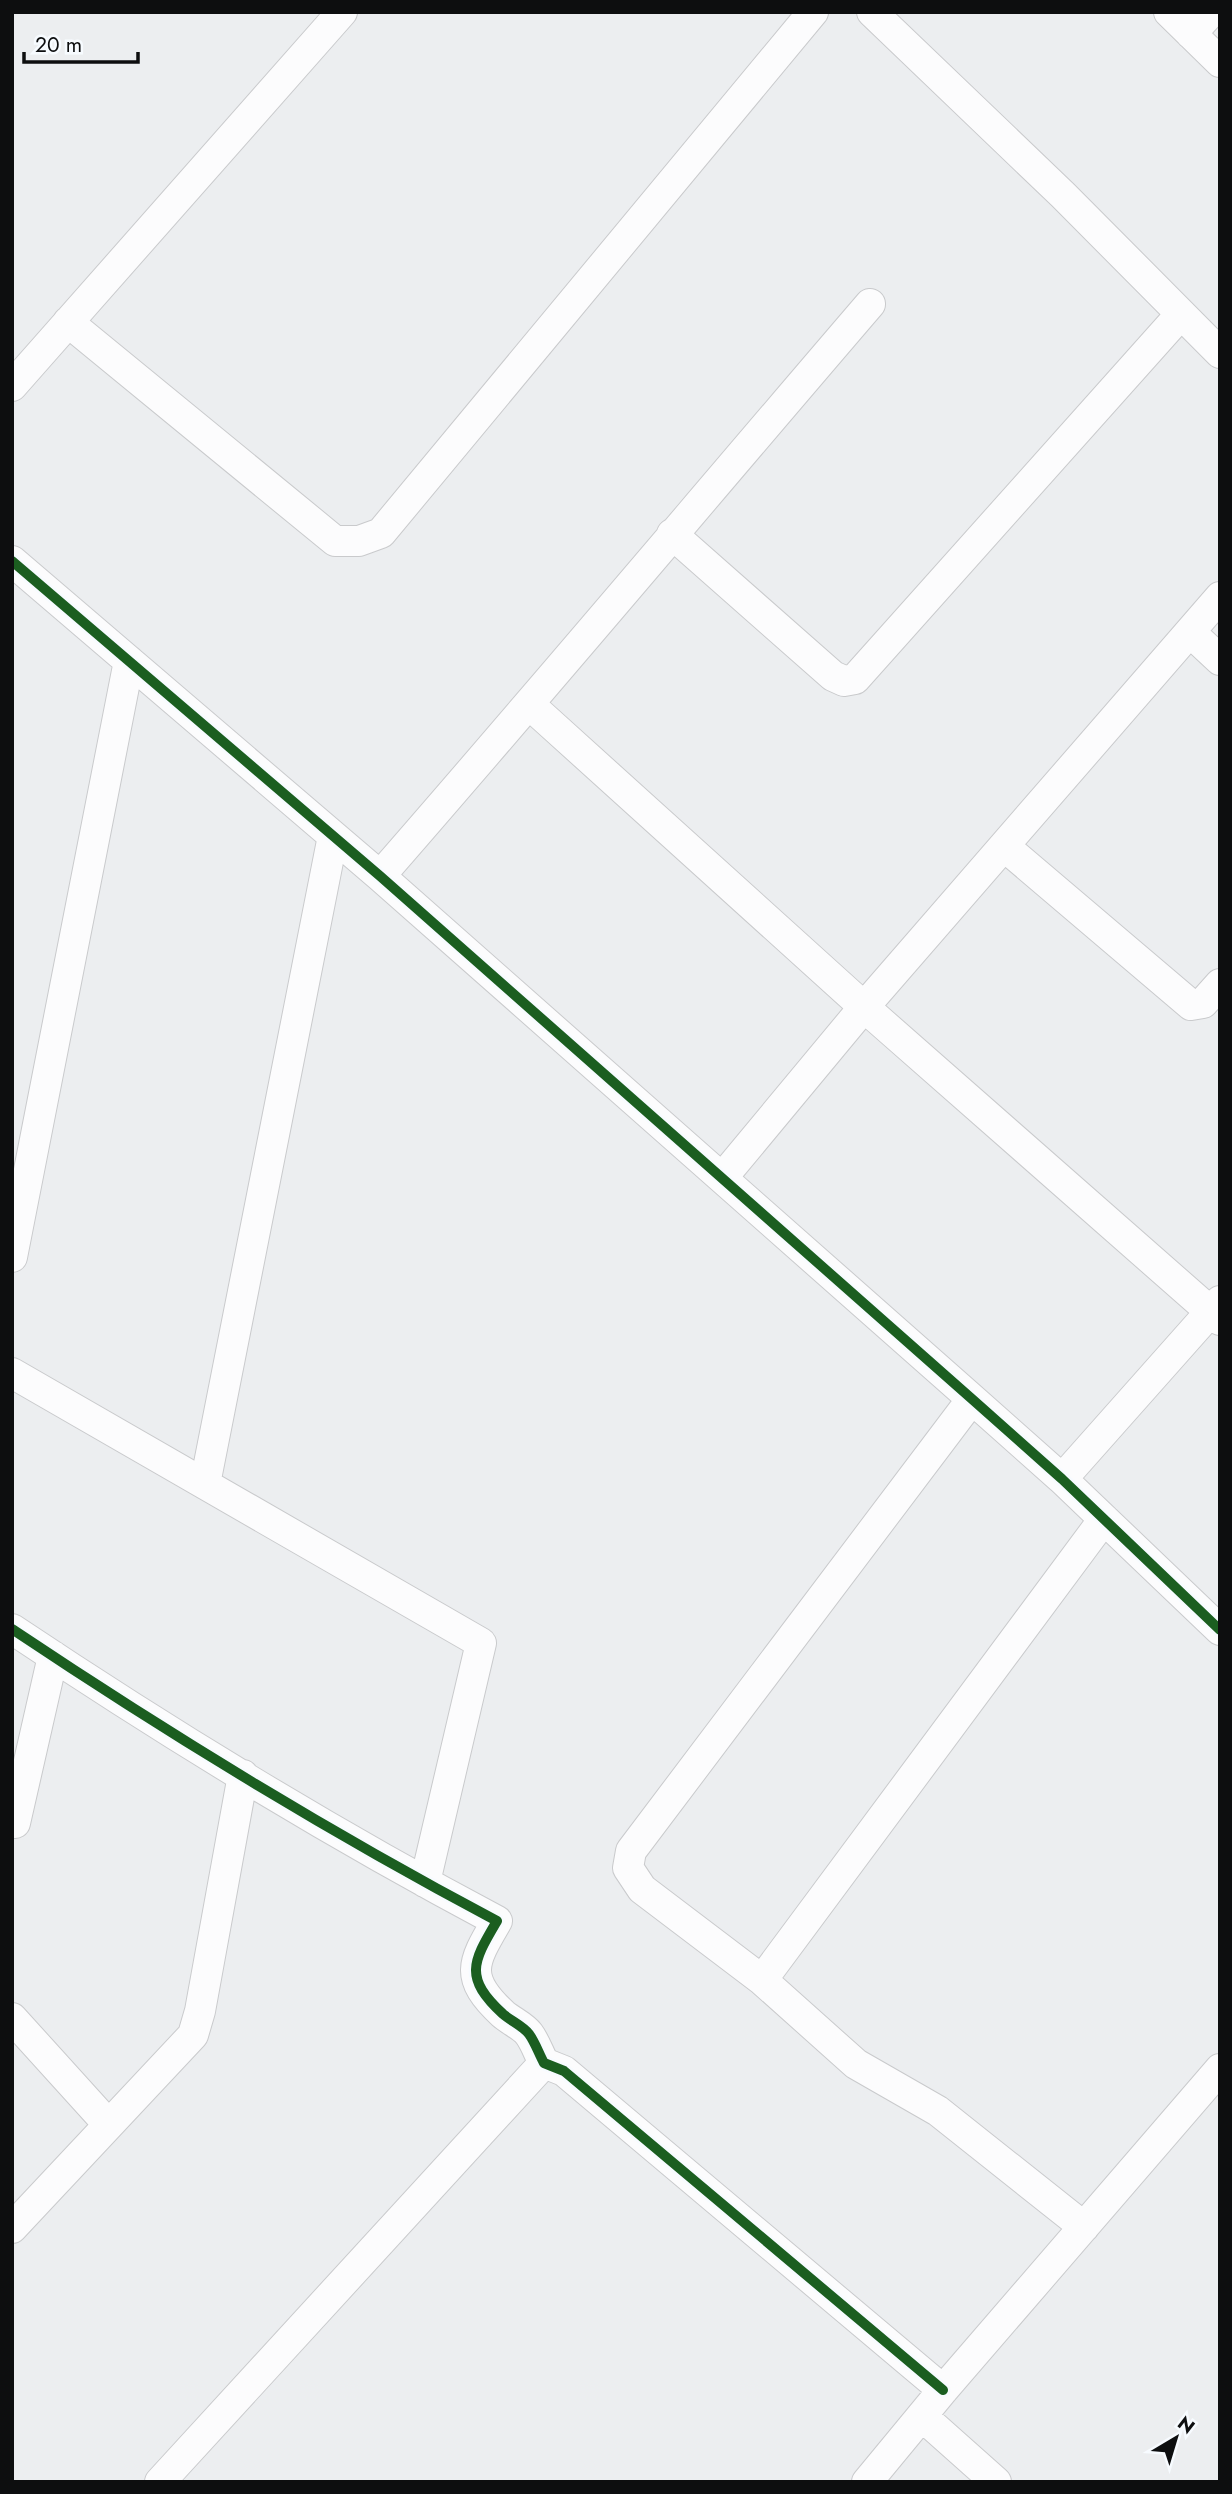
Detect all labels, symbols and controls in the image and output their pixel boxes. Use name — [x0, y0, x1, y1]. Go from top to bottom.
scale bar — [24, 21, 138, 65]
text: 20 m — [35, 30, 82, 60]
north arrow — [1141, 2403, 1211, 2473]
text: N — [1172, 2410, 1200, 2440]

